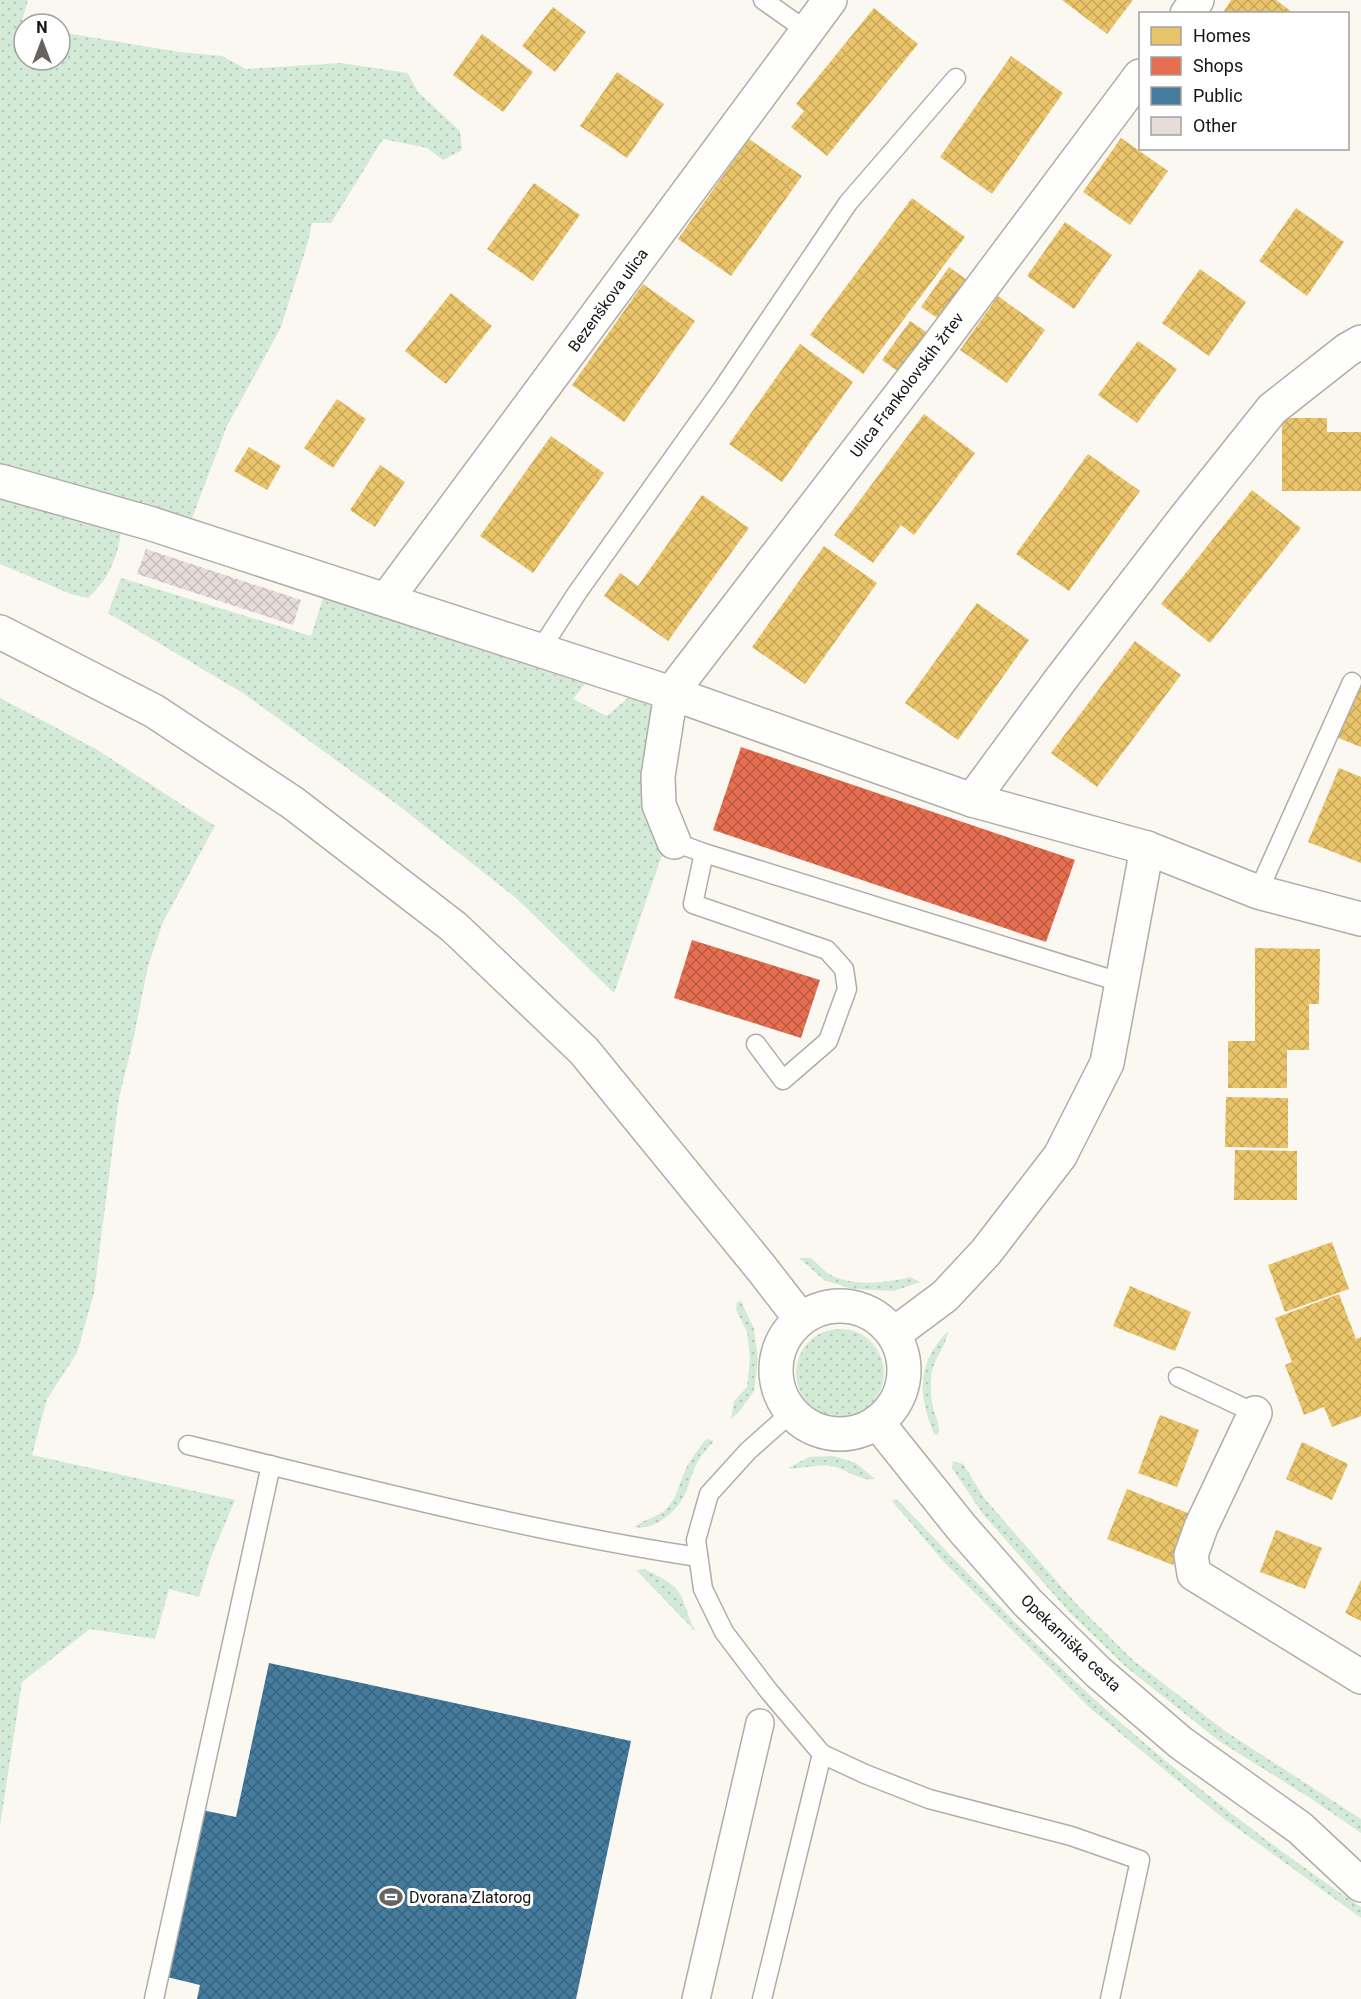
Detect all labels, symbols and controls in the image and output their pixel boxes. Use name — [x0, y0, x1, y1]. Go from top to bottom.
north arrow — [12, 12, 72, 72]
legend — [1139, 12, 1349, 150]
text: N — [36, 18, 48, 37]
text: Homes — [1193, 25, 1251, 46]
text: Shops — [1193, 55, 1243, 76]
text: Public — [1193, 85, 1243, 106]
text: Other — [1193, 115, 1237, 136]
street label: Bezenškova ulica — [564, 245, 652, 355]
street label: Ulica Frankolovskih žrtev — [846, 309, 968, 461]
street label: Opekarniška cesta — [1017, 1590, 1125, 1696]
sports icon: Dvorana Zlatorog — [378, 1884, 404, 1910]
place label: Dvorana Zlatorog — [409, 1888, 531, 1907]

